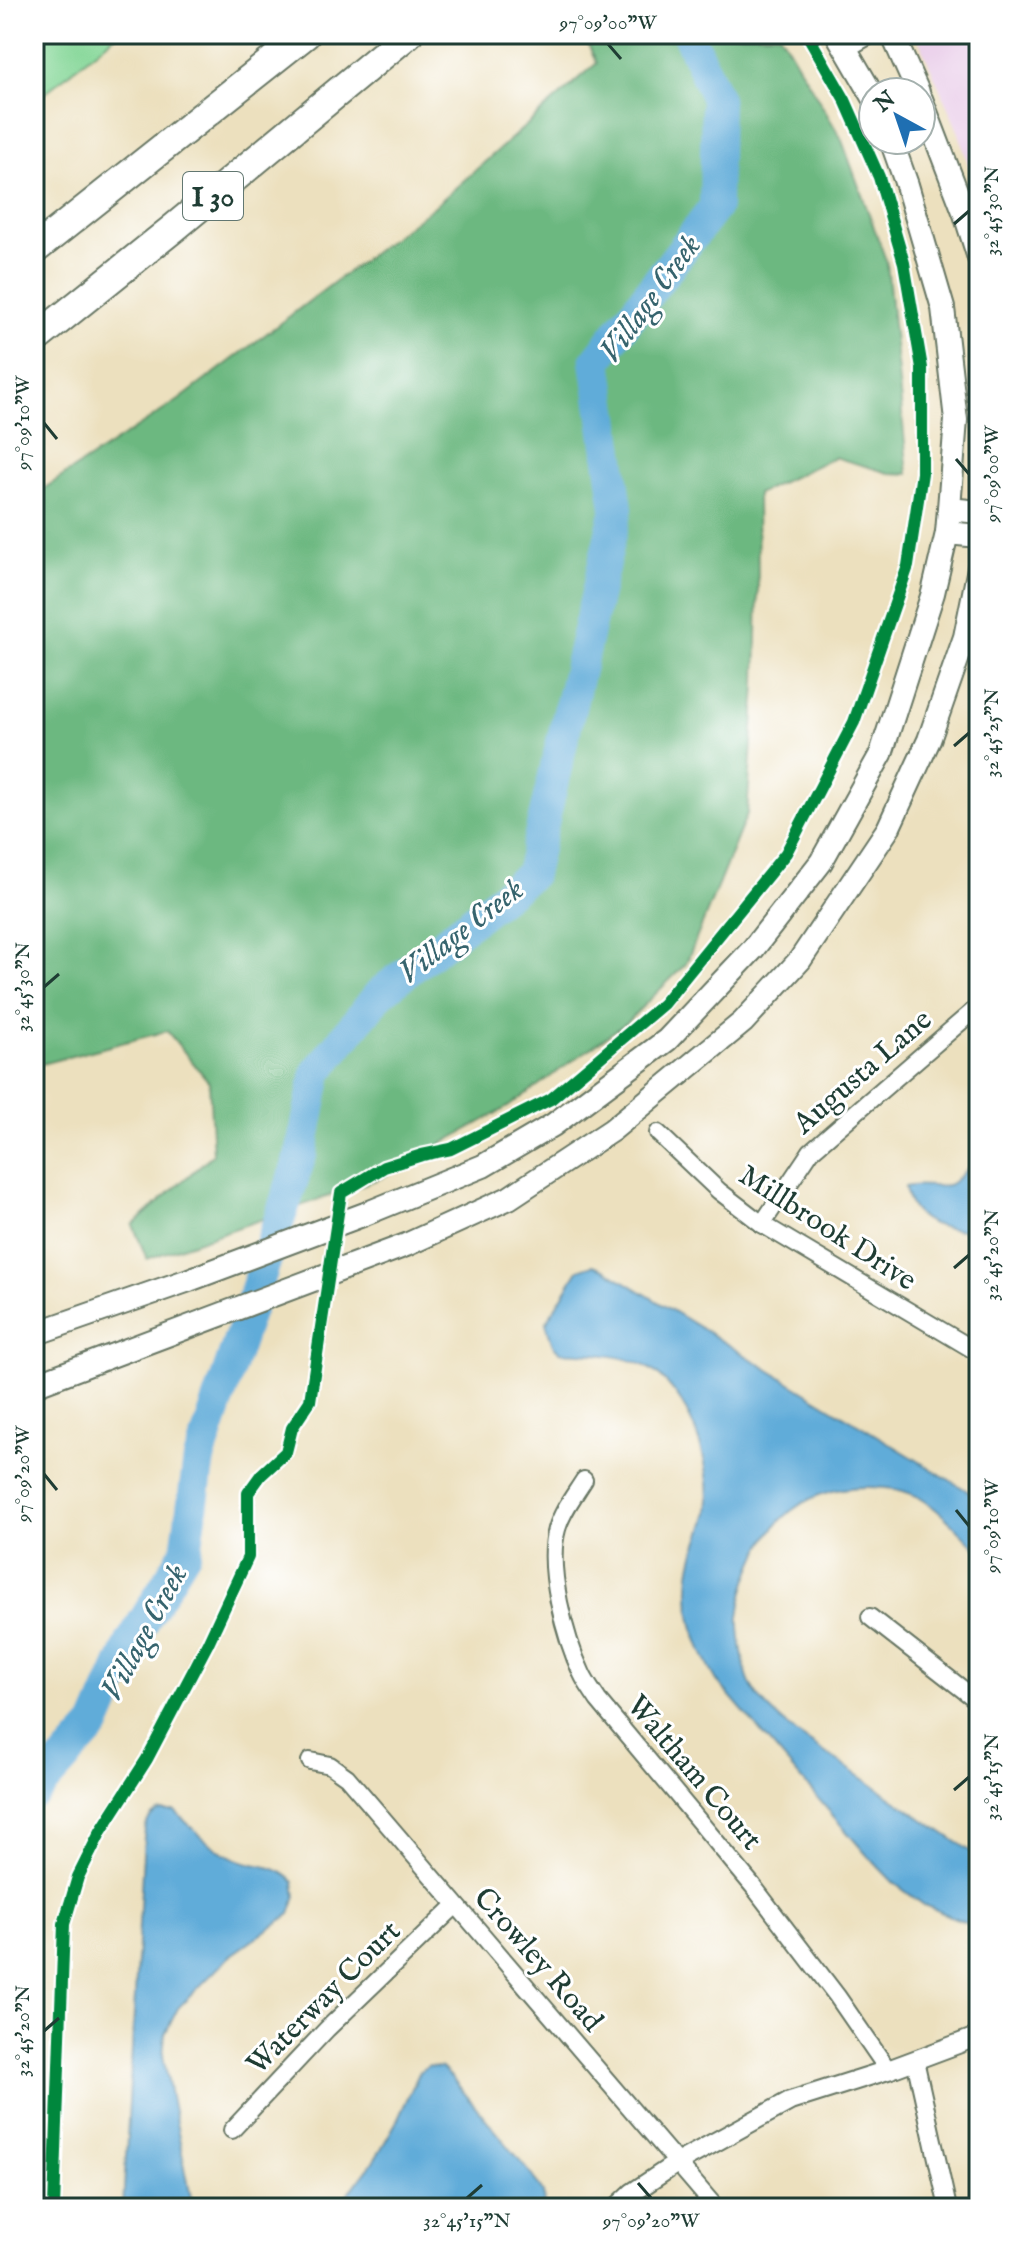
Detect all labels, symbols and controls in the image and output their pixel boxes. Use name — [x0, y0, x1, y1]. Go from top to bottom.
text: 97°09'00"W — [558, 11, 657, 36]
north arrow — [857, 76, 937, 156]
text: N — [868, 85, 902, 120]
text: 32°45'30"N — [980, 166, 1005, 256]
road number: I 30 — [183, 172, 243, 220]
water label: Village Creek — [591, 227, 711, 372]
text: 97°09'10"W — [11, 375, 36, 471]
text: 97°09'00"W — [980, 425, 1005, 524]
text: 32°45'25"N — [980, 688, 1005, 778]
water label: Village Creek — [390, 870, 533, 994]
text: 32°45'30"N — [11, 942, 36, 1032]
street label: Augusta Lane — [785, 1002, 941, 1144]
street label: Millbrook Drive — [731, 1157, 923, 1300]
text: 32°45'20"N — [980, 1209, 1005, 1301]
text: 97°09'20"W — [11, 1425, 36, 1523]
text: 97°09'10"W — [980, 1478, 1005, 1574]
water label: Village Creek — [92, 1558, 198, 1708]
street label: Waltham Court — [617, 1688, 769, 1859]
text: 32°45'15"N — [980, 1733, 1005, 1821]
street label: Crowley Road — [465, 1880, 611, 2041]
street label: Waterway Court — [239, 1913, 410, 2084]
text: 32°45'20"N — [11, 1985, 36, 2077]
text: 32°45'15"N — [423, 2209, 511, 2234]
text: 97°09'20"W — [602, 2209, 700, 2234]

